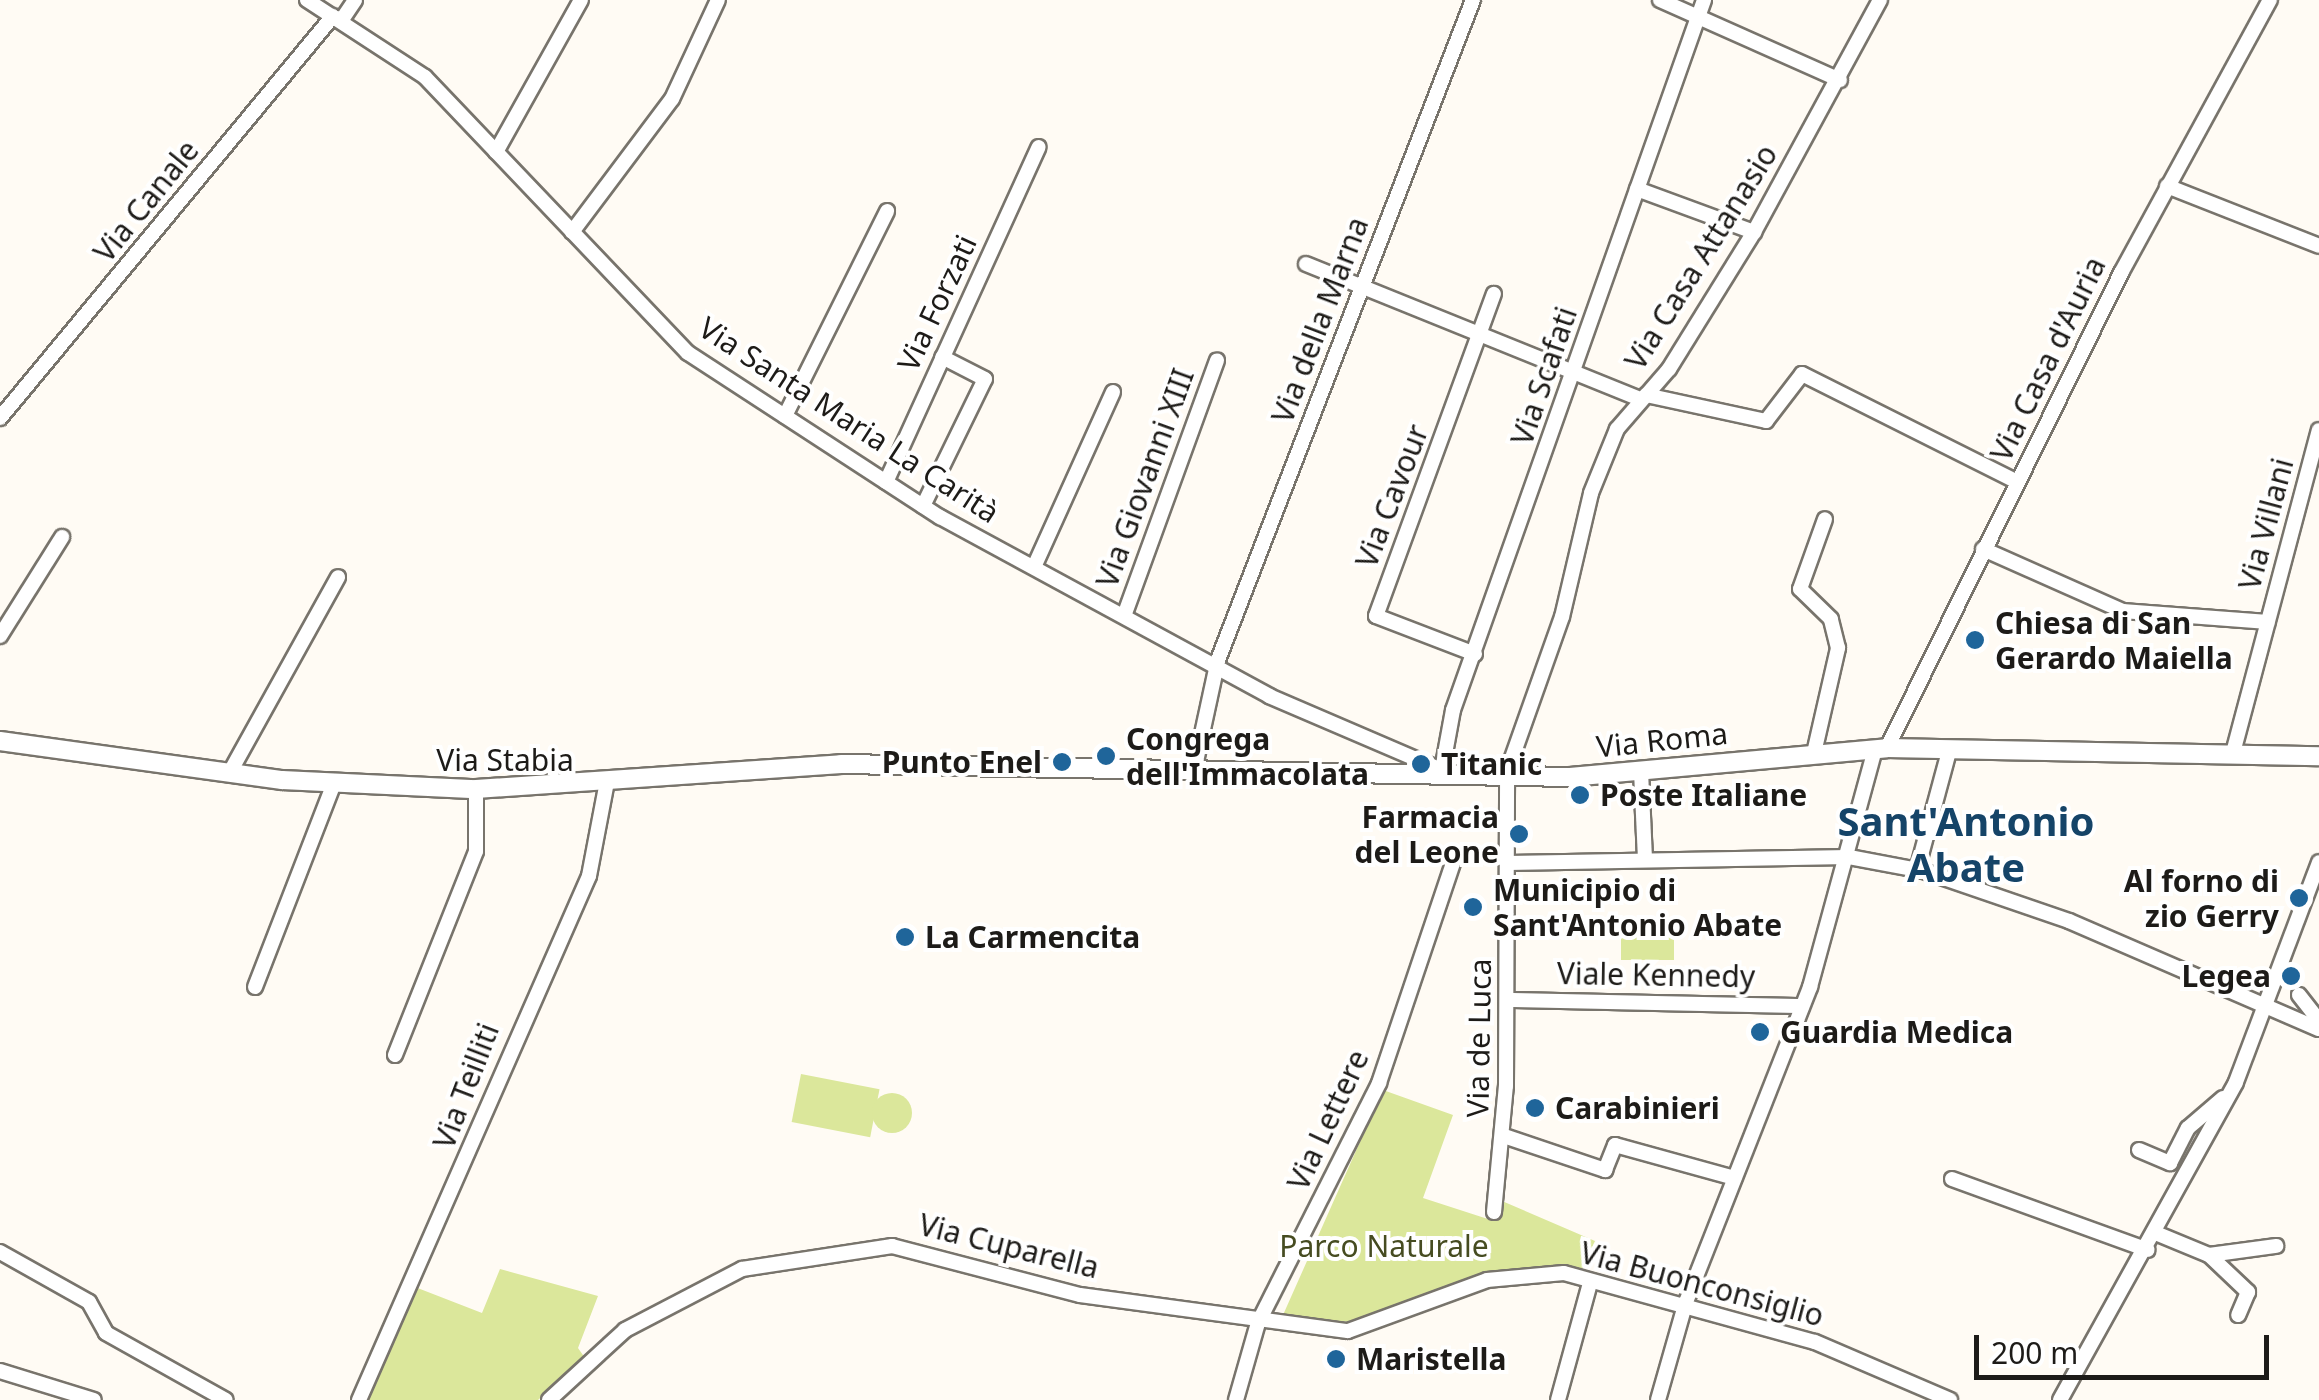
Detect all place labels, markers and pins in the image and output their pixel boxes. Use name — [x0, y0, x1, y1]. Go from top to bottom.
place label: Chiesa di San Gerardo Maiella — [1995, 605, 2233, 676]
marker: Chiesa di San Gerardo Maiella — [1964, 629, 1986, 651]
place label: Congrega dell'Immacolata — [1126, 721, 1369, 792]
place label: Punto Enel — [882, 744, 1042, 780]
marker: Congrega dell'Immacolata — [1095, 745, 1117, 767]
place label: Titanic — [1441, 746, 1542, 782]
marker: Punto Enel — [1051, 751, 1073, 773]
marker: Titanic — [1410, 753, 1432, 775]
place label: Poste Italiane — [1600, 777, 1807, 813]
marker: Poste Italiane — [1569, 784, 1591, 806]
place label: Farmacia del Leone — [1355, 799, 1499, 870]
marker: Farmacia del Leone — [1508, 823, 1530, 845]
place label: Al forno di zio Gerry — [2124, 863, 2279, 934]
place label: Municipio di Sant'Antonio Abate — [1493, 872, 1782, 942]
marker: Al forno di zio Gerry — [2288, 887, 2310, 909]
marker: Municipio di Sant'Antonio Abate — [1462, 896, 1484, 918]
place label: La Carmencita — [925, 919, 1140, 955]
marker: La Carmencita — [894, 926, 916, 948]
place label: Legea — [2181, 958, 2271, 994]
marker: Legea — [2280, 965, 2302, 987]
place label: Guardia Medica — [1780, 1014, 2013, 1050]
marker: Guardia Medica — [1749, 1021, 1771, 1043]
place label: Carabinieri — [1555, 1090, 1720, 1126]
marker: Carabinieri — [1524, 1097, 1546, 1119]
place label: Maristella — [1356, 1341, 1506, 1377]
marker: Maristella — [1325, 1348, 1347, 1370]

